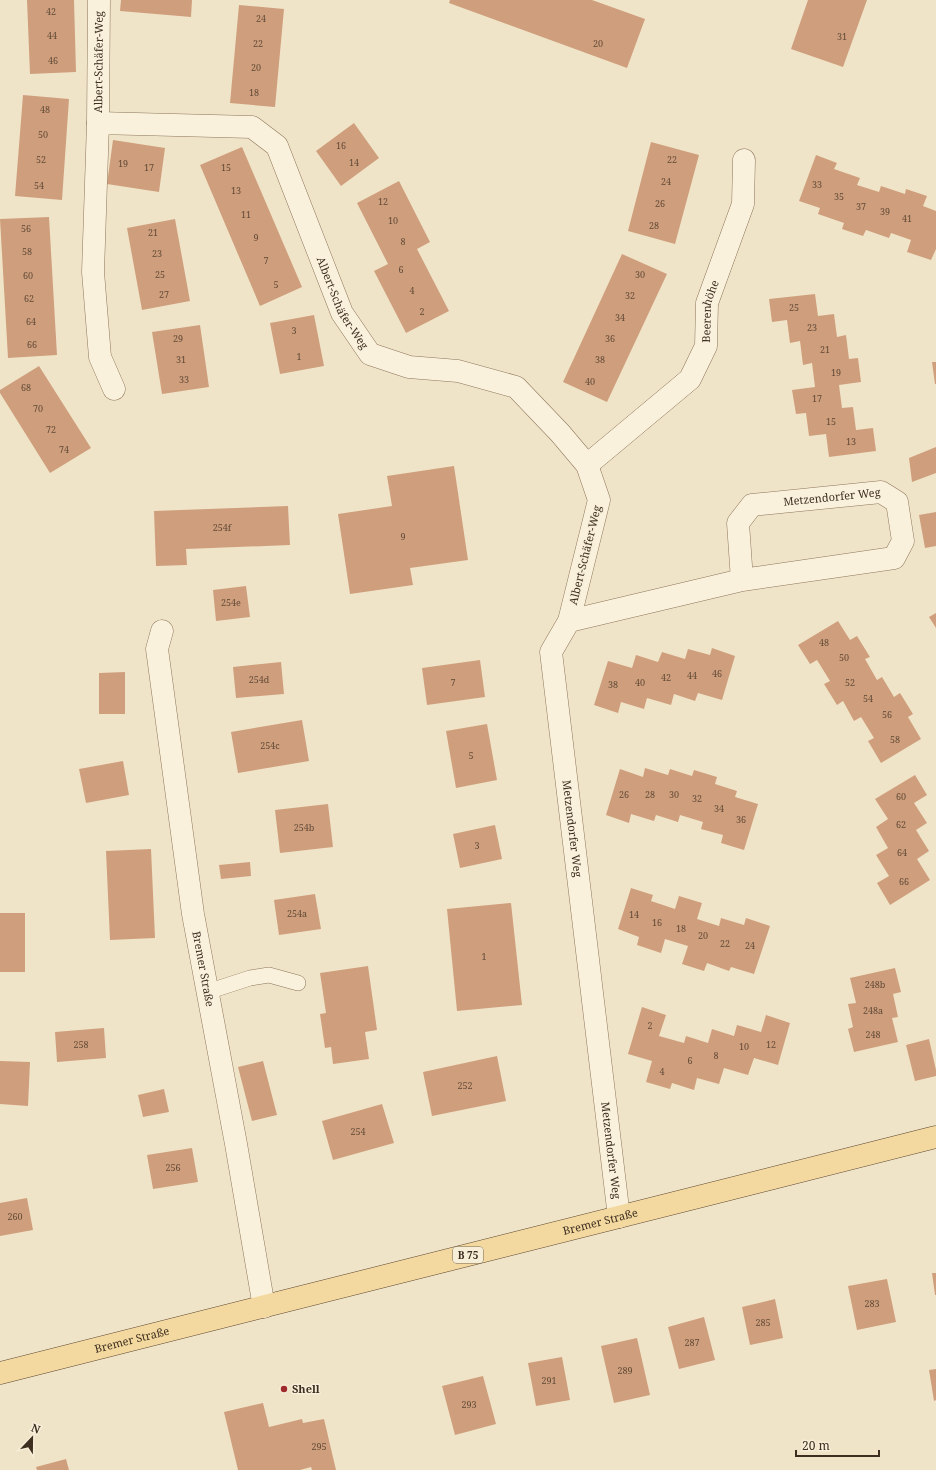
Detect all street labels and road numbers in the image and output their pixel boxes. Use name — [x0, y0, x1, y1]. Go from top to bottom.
street label: Albert-Schäfer-Weg — [90, 11, 106, 113]
street label: Albert-Schäfer-Weg — [314, 254, 372, 352]
street label: Beerenhöhe — [698, 278, 722, 343]
street label: Metzendorfer Weg — [782, 484, 881, 509]
street label: Albert-Schäfer-Weg — [565, 503, 604, 606]
street label: Metzendorfer Weg — [559, 779, 586, 878]
street label: Bremer Straße — [189, 930, 218, 1008]
street label: Metzendorfer Weg — [598, 1101, 625, 1200]
street label: Bremer Straße — [561, 1205, 639, 1238]
road number: B 75 — [453, 1247, 483, 1263]
street label: Bremer Straße — [93, 1323, 171, 1356]

